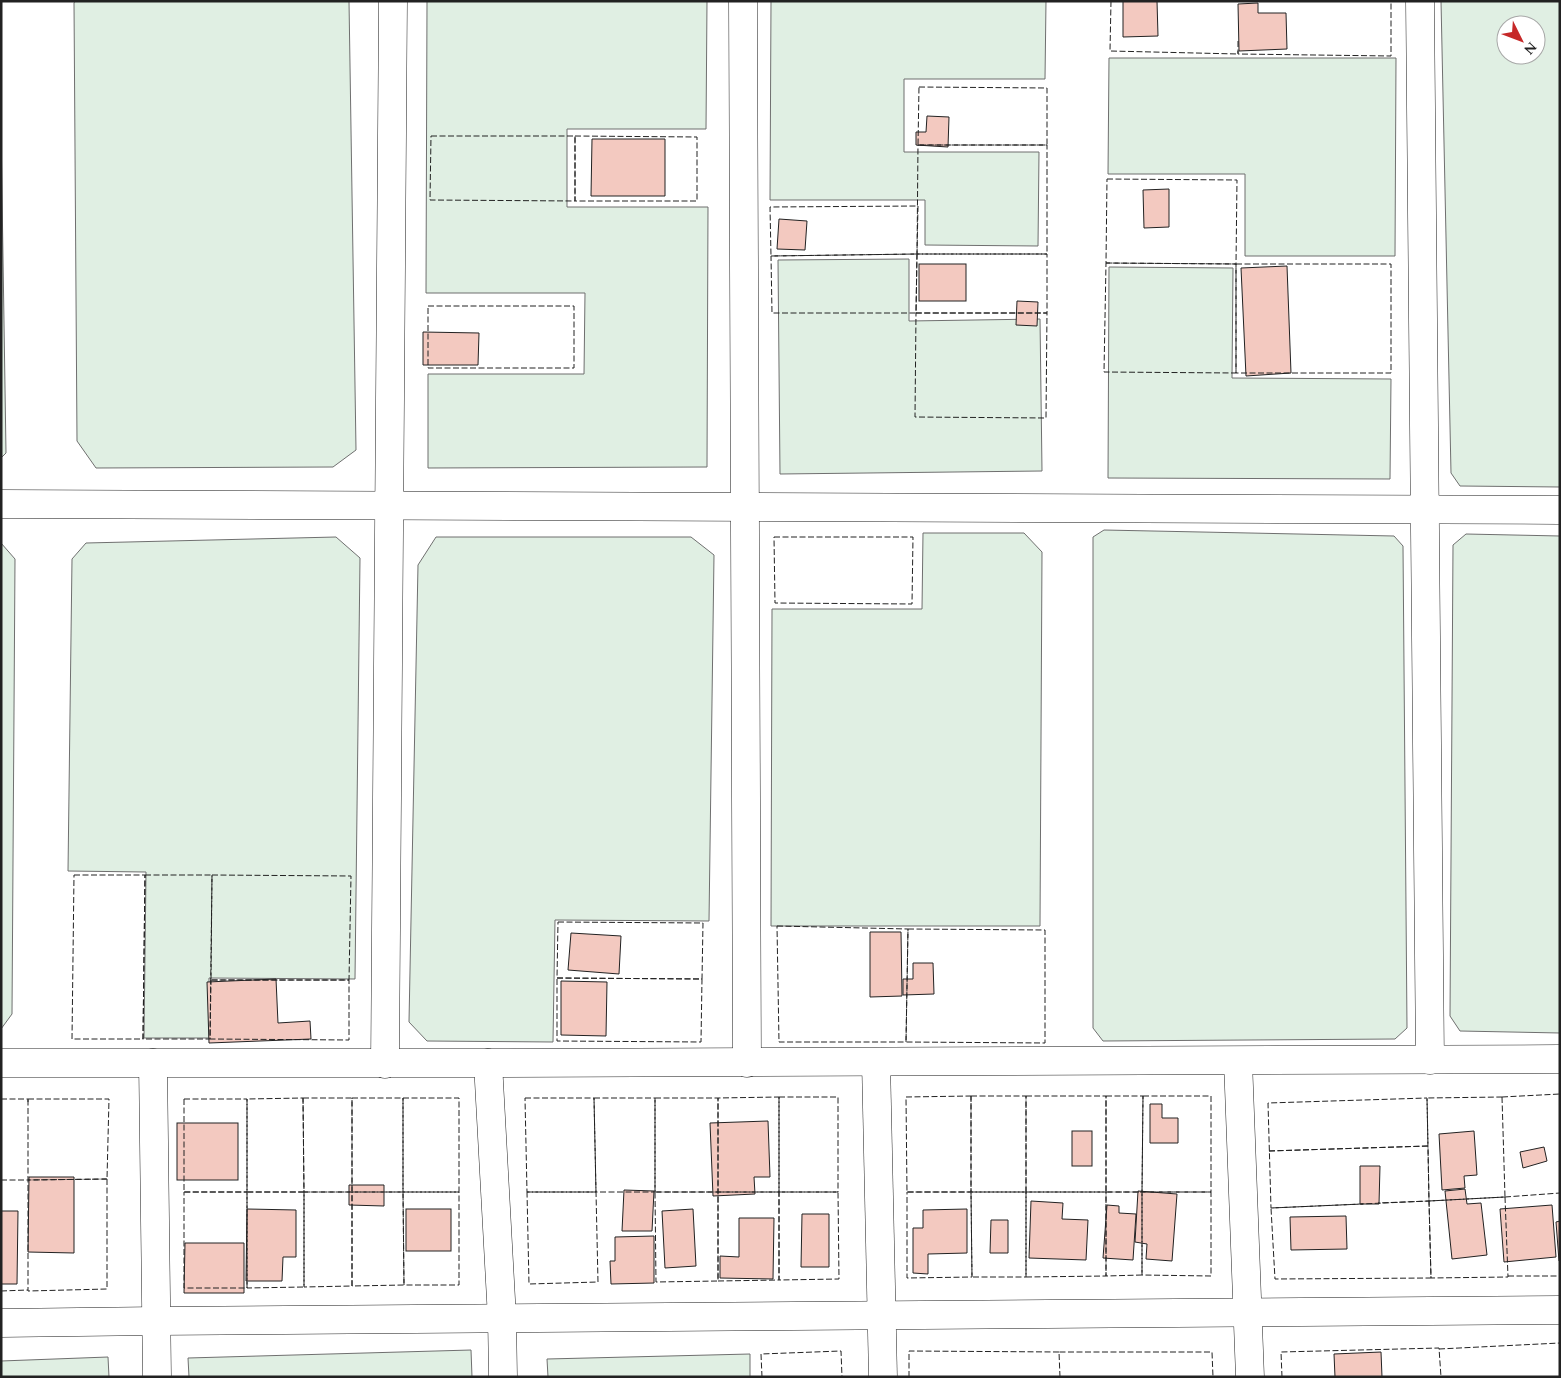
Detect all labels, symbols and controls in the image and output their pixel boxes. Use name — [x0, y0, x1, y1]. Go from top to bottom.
north arrow — [1496, 15, 1546, 65]
text: N — [1519, 37, 1542, 60]

